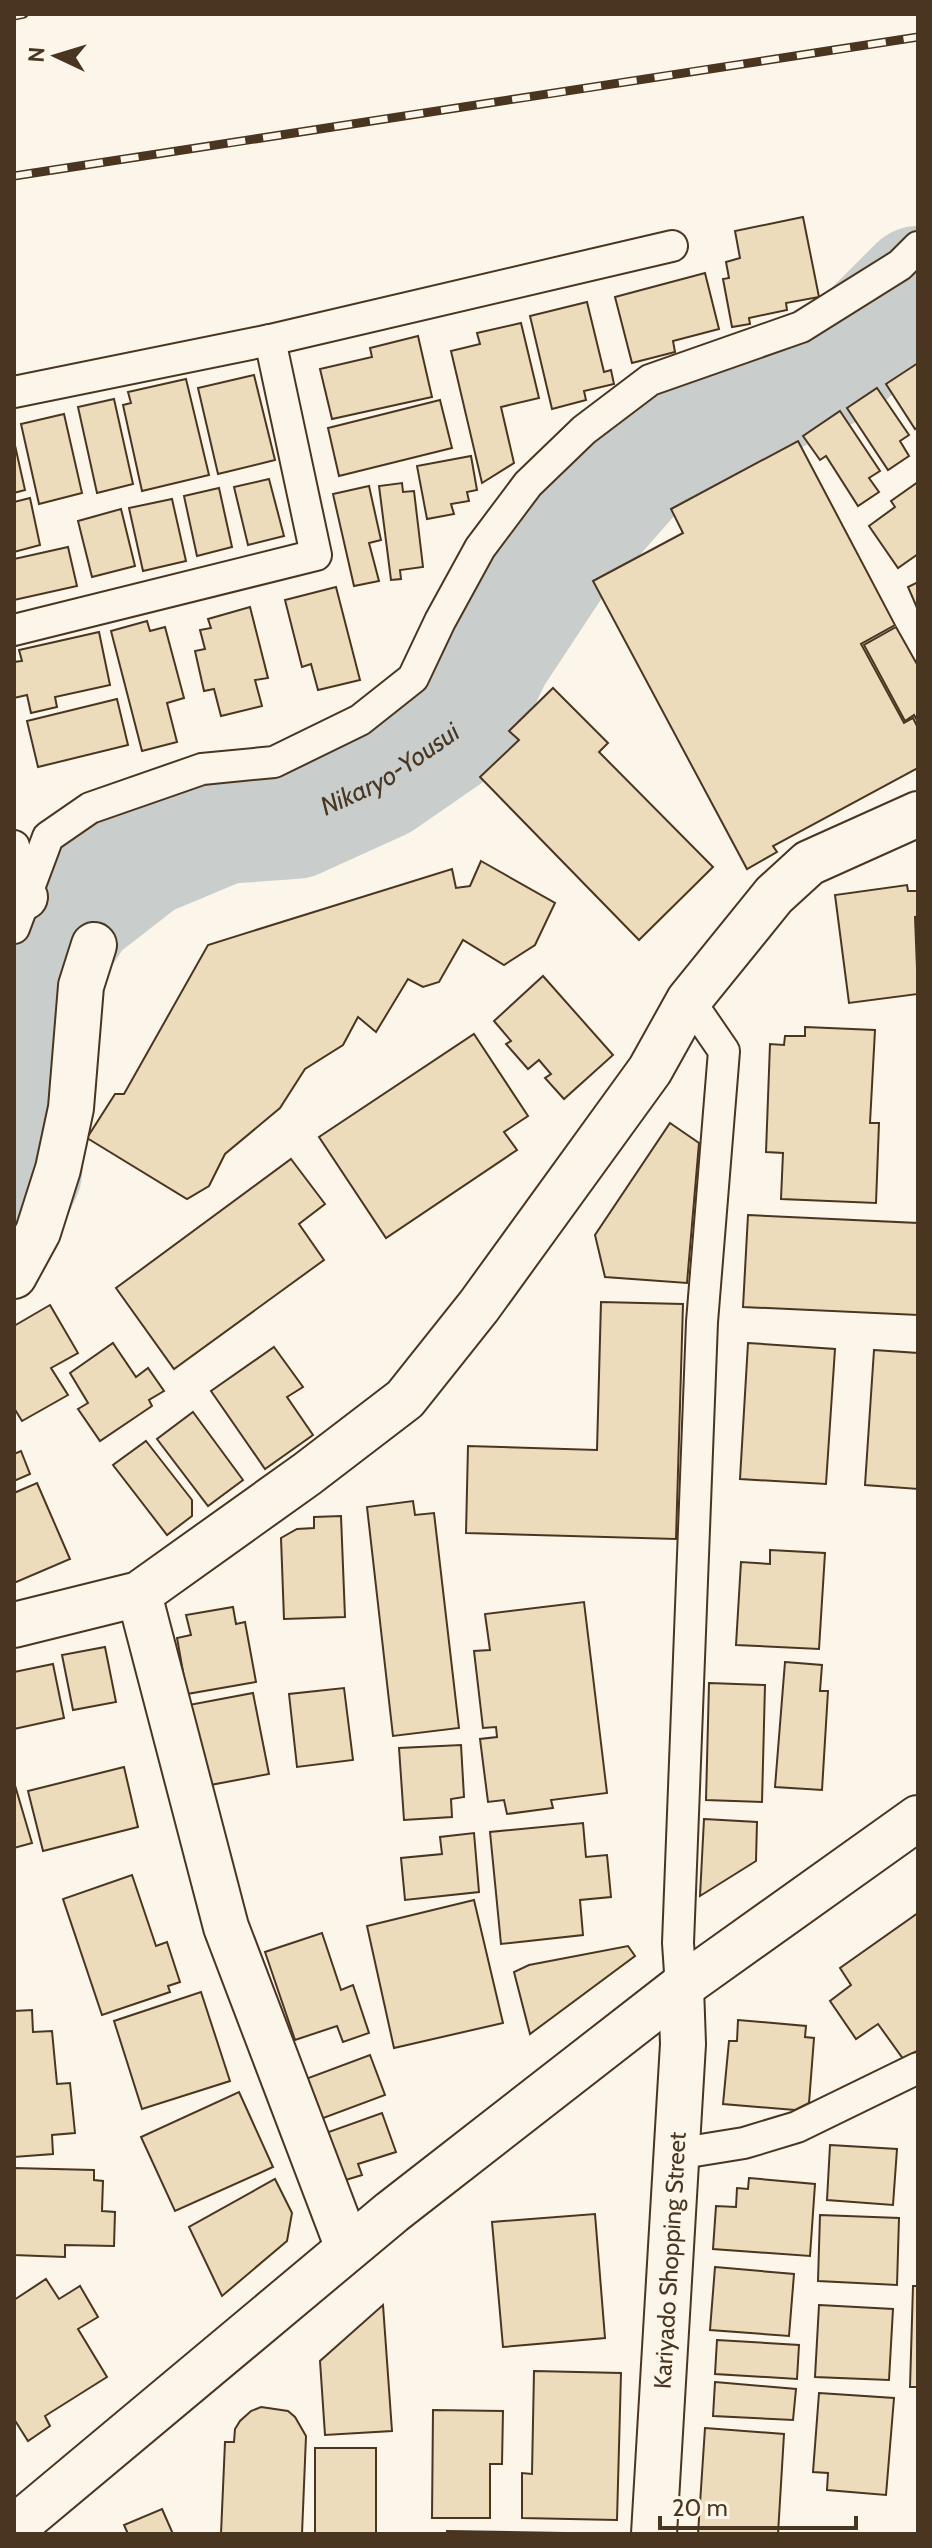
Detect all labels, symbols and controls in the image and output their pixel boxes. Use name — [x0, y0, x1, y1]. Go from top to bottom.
north arrow — [16, 16, 96, 96]
text: N — [23, 46, 51, 63]
water label: Nikaryo-Yousui — [315, 715, 466, 822]
street label: Kariyado Shopping Street — [648, 2131, 692, 2390]
scale bar — [660, 2480, 856, 2530]
text: 20 m — [672, 2493, 728, 2522]

